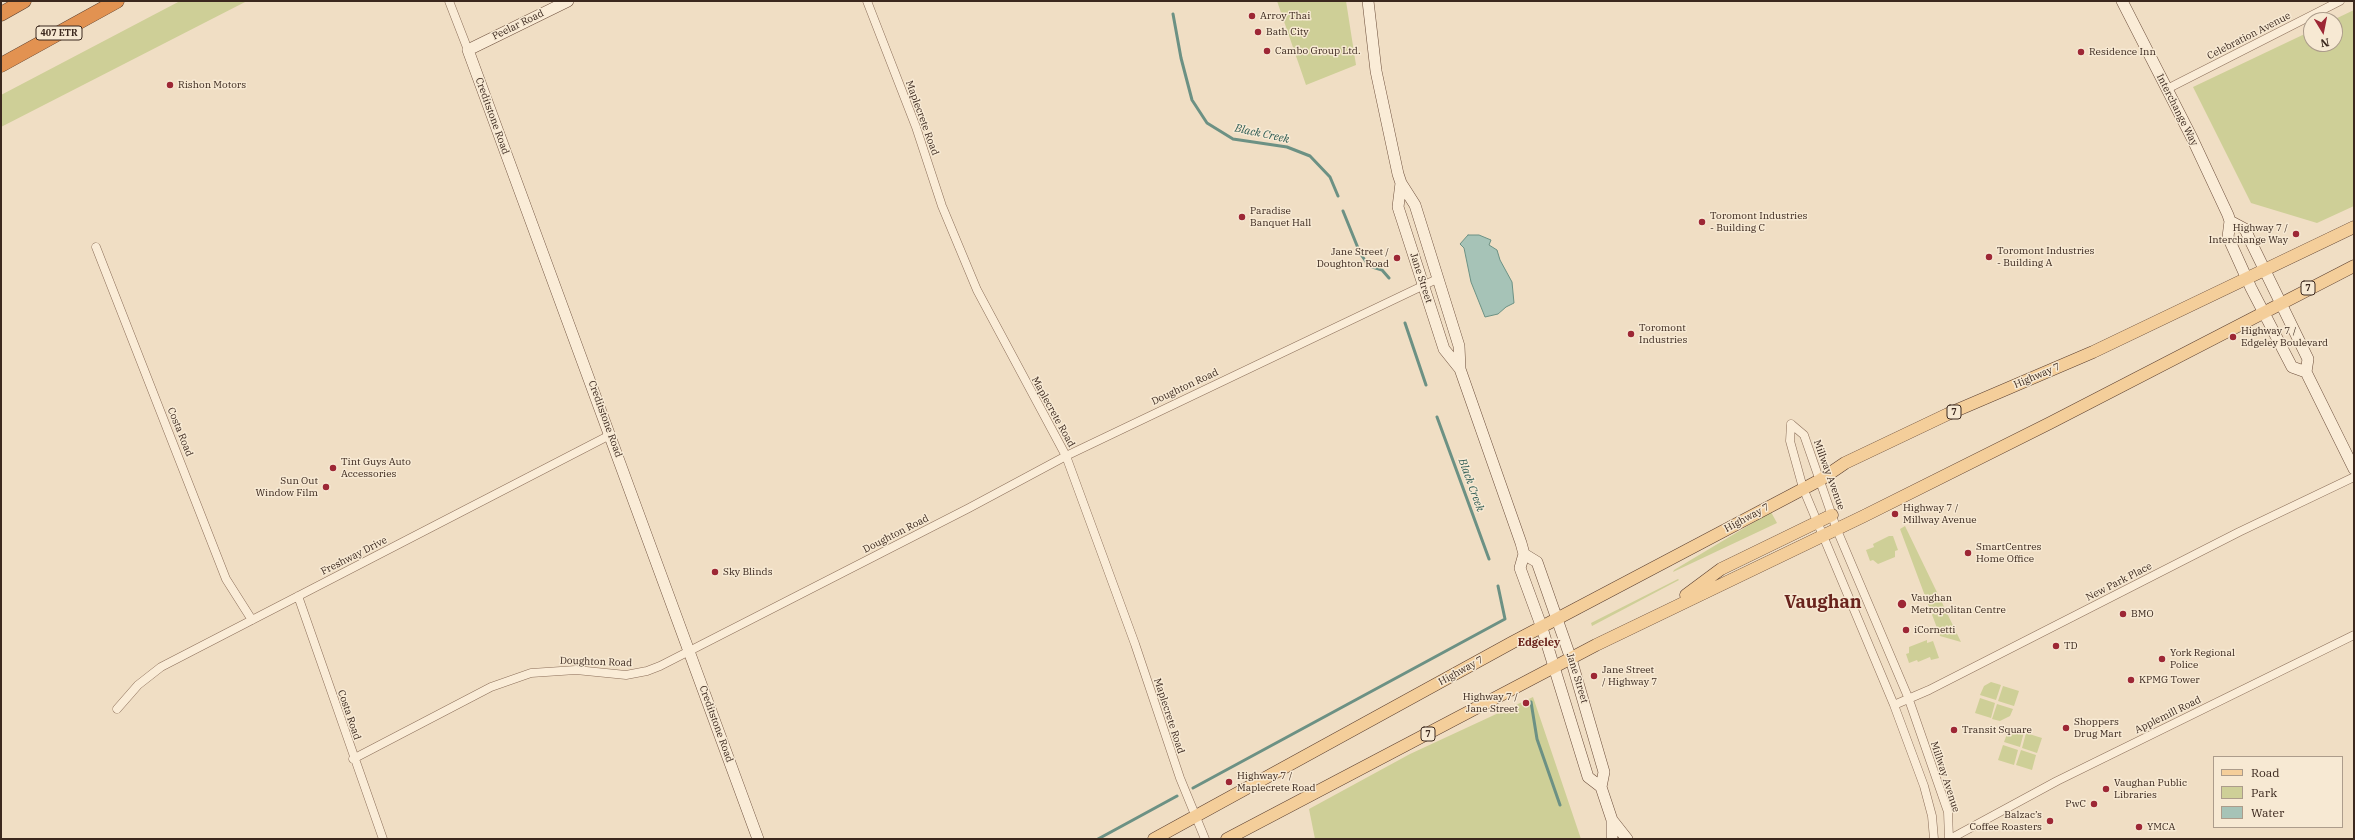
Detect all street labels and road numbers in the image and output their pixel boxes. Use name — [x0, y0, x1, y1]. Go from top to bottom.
street label: Peelar Road — [490, 7, 546, 43]
street label: Celebration Avenue — [2205, 10, 2293, 62]
road number: 407 ETR — [36, 26, 82, 40]
street label: Interchange Way — [2154, 72, 2200, 148]
street label: Creditstone Road — [473, 76, 511, 156]
street label: Maplecrete Road — [903, 79, 941, 157]
street label: Jane Street — [1407, 251, 1435, 305]
road number: 7 — [2301, 281, 2315, 295]
street label: Highway 7 — [2012, 361, 2062, 391]
street label: Doughton Road — [1150, 366, 1220, 408]
street label: Maplecrete Road — [1029, 375, 1077, 449]
street label: Creditstone Road — [586, 379, 624, 459]
road number: 7 — [1947, 405, 1961, 419]
street label: Costa Road — [165, 406, 195, 458]
street label: Millway Avenue — [1811, 438, 1847, 512]
street label: Highway 7 — [1722, 501, 1772, 535]
street label: Doughton Road — [861, 512, 931, 556]
street label: Freshway Drive — [319, 534, 389, 578]
street label: New Park Place — [2084, 560, 2154, 604]
street label: Jane Street — [1564, 651, 1590, 705]
street label: Highway 7 — [1437, 654, 1485, 688]
street label: Doughton Road — [560, 655, 632, 669]
street label: Maplecrete Road — [1151, 677, 1187, 755]
street label: Creditstone Road — [697, 684, 735, 764]
street label: Costa Road — [335, 688, 363, 742]
street label: Applemill Road — [2133, 694, 2203, 736]
road number: 7 — [1421, 727, 1435, 741]
street label: Millway Avenue — [1928, 740, 1962, 814]

